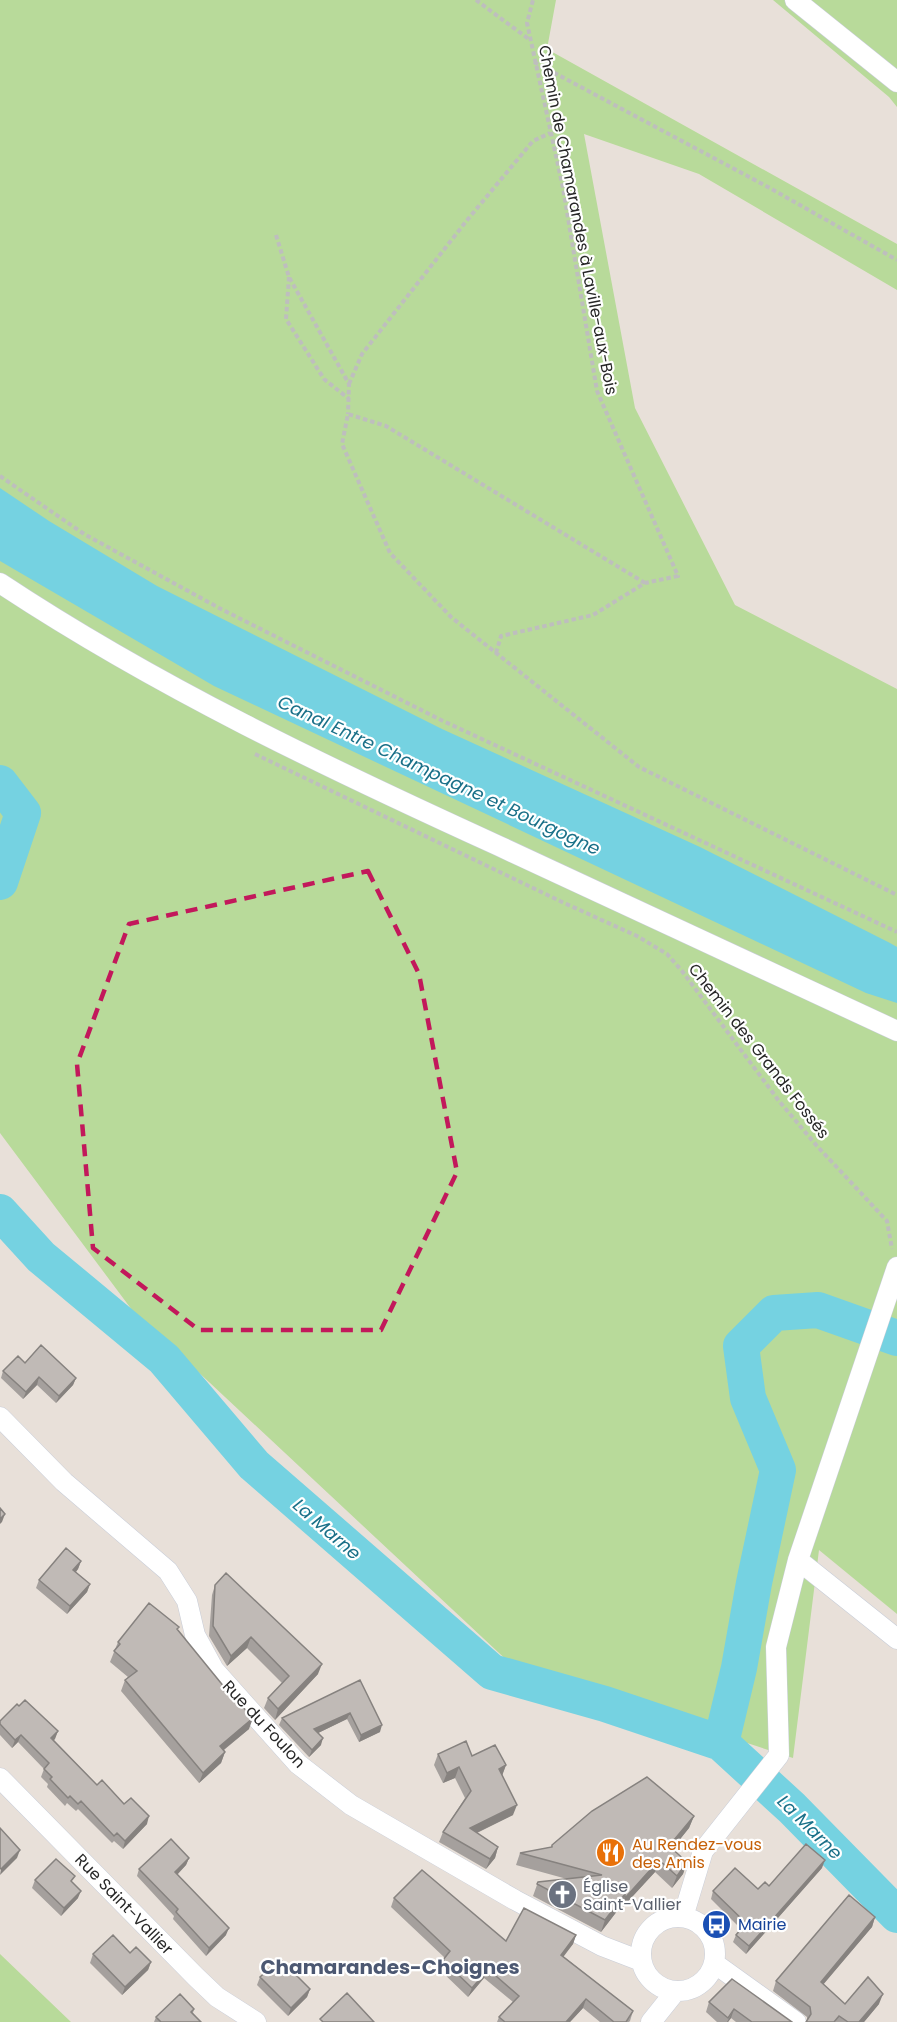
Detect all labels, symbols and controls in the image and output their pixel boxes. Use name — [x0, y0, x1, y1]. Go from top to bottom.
street label: Chemin de Chamarandes à Laville-aux-Bois — [533, 43, 623, 397]
water label: Canal Entre Champagne et Bourgogne — [274, 689, 604, 861]
street label: Chemin des Grands Fossés — [683, 958, 835, 1144]
water label: La Marne — [288, 1493, 366, 1565]
street label: Rue du Foulon — [217, 1675, 311, 1773]
water label: La Marne — [772, 1789, 848, 1865]
place label: Au Rendez-vous des Amis — [632, 1833, 762, 1874]
restaurant icon: Au Rendez-vous des Amis — [595, 1837, 627, 1869]
street label: Rue Saint-Vallier — [70, 1848, 178, 1960]
place label: Église Saint-Vallier — [583, 1875, 681, 1916]
church icon: Église Saint-Vallier — [546, 1879, 578, 1911]
bus stop icon: Mairie — [701, 1908, 733, 1940]
place label: Mairie — [738, 1913, 786, 1936]
district label: Chamarandes-Choignes — [260, 1953, 520, 1981]

